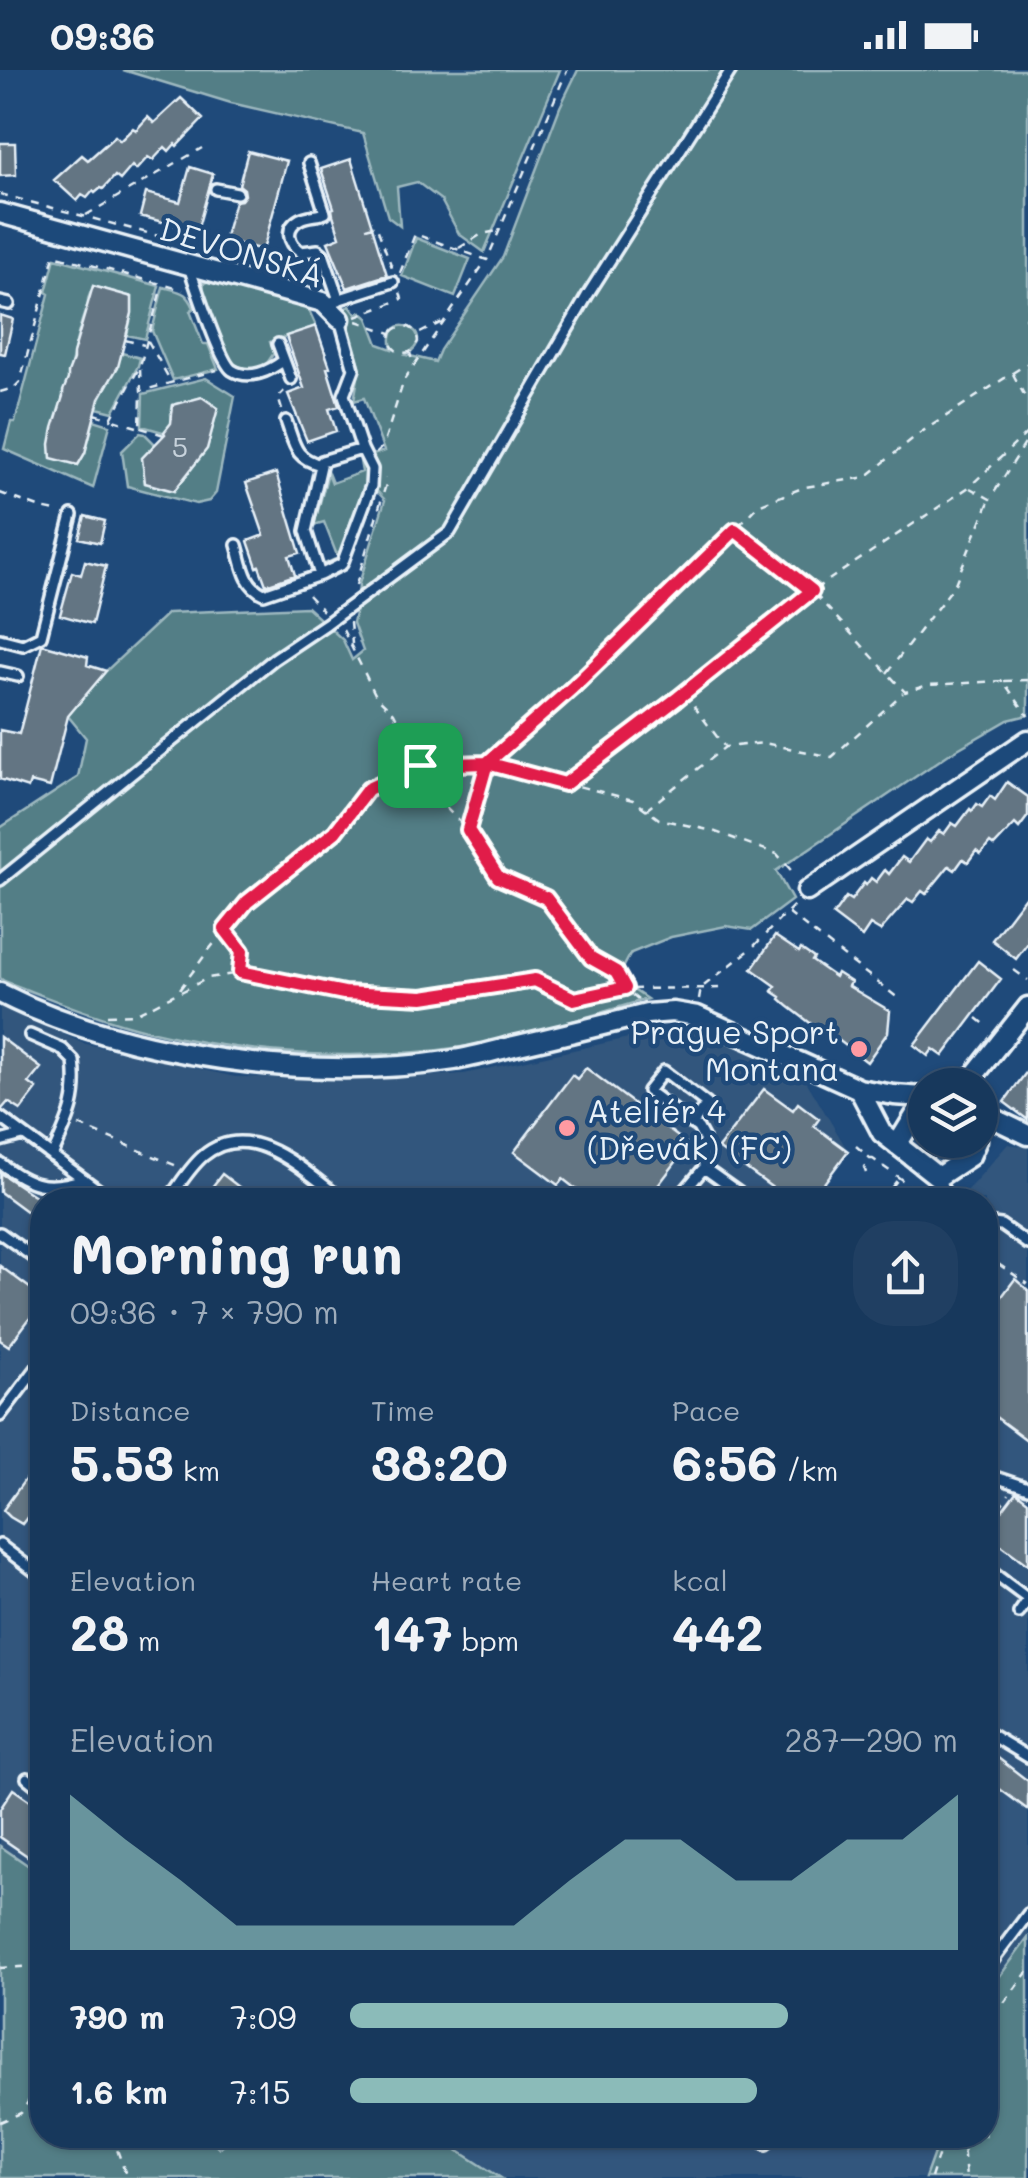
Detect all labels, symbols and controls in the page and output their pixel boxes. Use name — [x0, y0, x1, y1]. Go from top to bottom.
text: 09:36 — [50, 10, 155, 60]
street label: DEVONSKÁ — [155, 206, 329, 296]
house number: 5 — [172, 428, 188, 464]
pin — [378, 723, 463, 808]
icon: arrive — [393, 738, 448, 793]
place label: Prague Sport Montana — [630, 1010, 839, 1089]
marker: Prague Sport Montana — [848, 1038, 870, 1060]
map controls — [908, 1068, 998, 1158]
button: layers — [908, 1068, 998, 1158]
place label: Ateliér 4 (Dřevák) (FC) — [587, 1089, 792, 1168]
marker: Ateliér 4 (Dřevák) (FC) — [556, 1117, 578, 1139]
text: Morning run — [70, 1216, 403, 1288]
button: share — [853, 1221, 958, 1326]
text: 09:36 · 7 × 790 m — [70, 1290, 339, 1332]
text: Distance — [70, 1392, 191, 1428]
text: Time — [371, 1392, 435, 1428]
text: Pace — [672, 1392, 740, 1428]
text: 5.53 — [70, 1428, 174, 1494]
text: 38:20 — [371, 1428, 508, 1494]
text: 6:56 — [672, 1428, 778, 1494]
text: km — [174, 1452, 220, 1488]
text: /km — [778, 1452, 838, 1488]
text: Elevation — [70, 1562, 196, 1598]
text: Heart rate — [371, 1562, 522, 1598]
text: kcal — [672, 1562, 728, 1598]
text: 28 — [70, 1598, 129, 1664]
text: 147 — [371, 1598, 453, 1664]
text: 442 — [672, 1598, 763, 1664]
text: m — [129, 1622, 160, 1658]
text: bpm — [453, 1622, 519, 1658]
text: Elevation — [70, 1718, 214, 1760]
text: 287–290 m — [785, 1718, 958, 1760]
text: 790 m — [70, 1995, 165, 2037]
text: 7:09 — [230, 1995, 296, 2037]
text: 1.6 km — [70, 2070, 168, 2112]
text: 7:15 — [230, 2070, 291, 2112]

